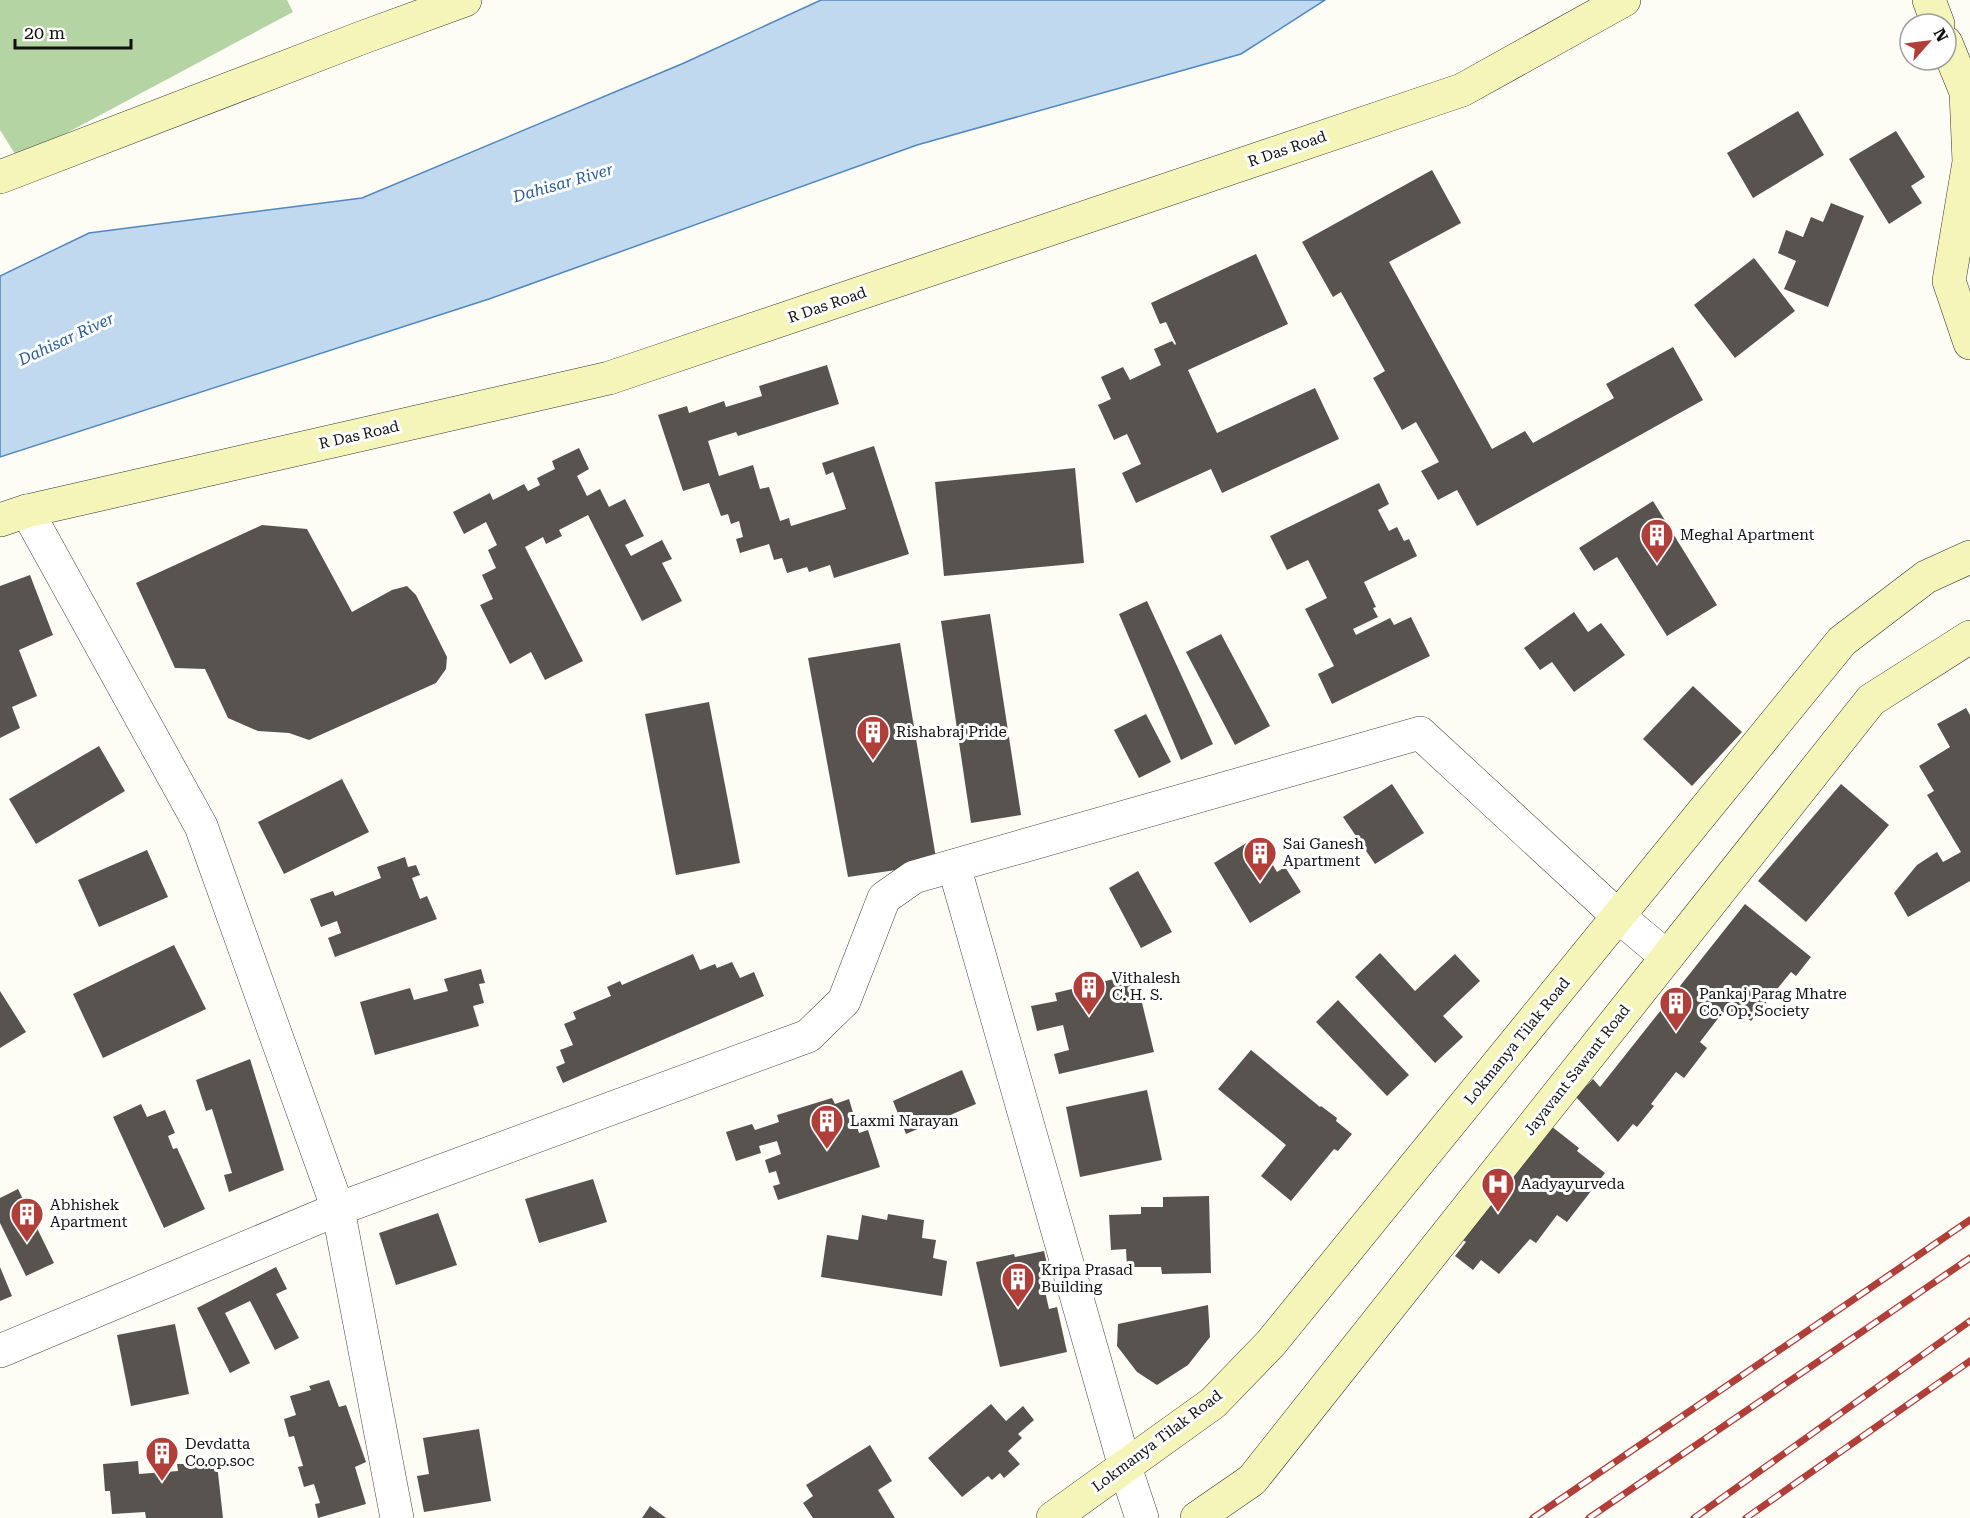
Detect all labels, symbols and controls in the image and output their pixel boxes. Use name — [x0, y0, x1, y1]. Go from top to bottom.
scale bar — [15, 12, 130, 50]
north arrow — [1898, 12, 1958, 72]
text: 20 m — [24, 22, 65, 43]
text: N — [1930, 25, 1952, 45]
street label: R Das Road — [1245, 127, 1329, 171]
water label: Dahisar River — [510, 160, 616, 207]
street label: R Das Road — [785, 283, 869, 327]
water label: Dahisar River — [14, 308, 117, 370]
street label: R Das Road — [317, 417, 401, 453]
building icon: Meghal Apartment — [1639, 517, 1675, 564]
place label: Meghal Apartment — [1680, 526, 1815, 544]
building icon: Rishabraj Pride — [855, 714, 891, 761]
place label: Rishabraj Pride — [896, 723, 1007, 741]
building icon: Sai Ganesh Apartment — [1242, 835, 1278, 882]
place label: Sai Ganesh Apartment — [1283, 835, 1364, 870]
building icon: Vithalesh C. H. S. — [1071, 969, 1107, 1016]
place label: Vithalesh C. H. S. — [1112, 969, 1181, 1004]
street label: Lokmanya Tilak Road — [1460, 974, 1574, 1108]
building icon: Pankaj Parag Mhatre Co. Op. Society — [1658, 985, 1694, 1032]
place label: Pankaj Parag Mhatre Co. Op. Society — [1699, 985, 1847, 1020]
street label: Jayavant Sawant Road — [1520, 1001, 1634, 1139]
building icon: Laxmi Narayan — [809, 1103, 845, 1150]
place label: Laxmi Narayan — [850, 1112, 959, 1130]
hospital icon: Aadyayurveda — [1480, 1166, 1516, 1213]
place label: Aadyayurveda — [1521, 1175, 1625, 1193]
building icon: Abhishek Apartment — [9, 1196, 45, 1243]
place label: Abhishek Apartment — [50, 1196, 128, 1231]
building icon: Kripa Prasad Building — [1000, 1261, 1036, 1308]
place label: Kripa Prasad Building — [1041, 1261, 1133, 1296]
street label: Lokmanya Tilak Road — [1089, 1386, 1226, 1496]
building icon: Devdatta Co.op.soc — [144, 1435, 180, 1482]
place label: Devdatta Co.op.soc — [185, 1435, 254, 1470]

